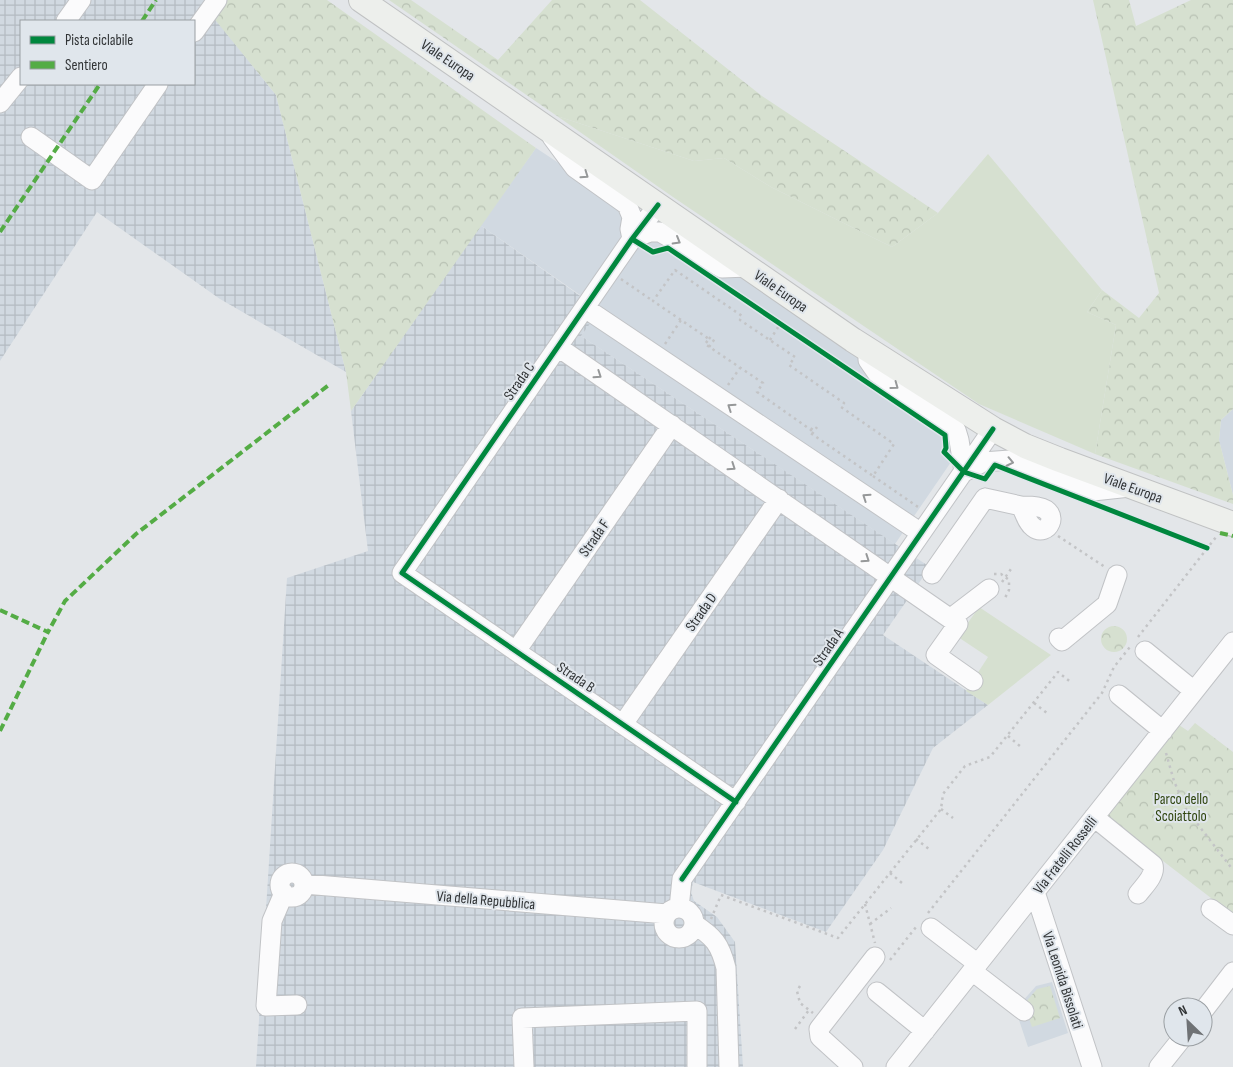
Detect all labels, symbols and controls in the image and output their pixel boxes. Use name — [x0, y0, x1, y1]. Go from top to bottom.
legend — [20, 20, 195, 85]
text: Pista ciclabile — [65, 31, 133, 50]
street label: Viale Europa — [417, 35, 479, 86]
text: Sentiero — [65, 56, 108, 75]
one-way arrow — [580, 169, 589, 178]
one-way arrow — [672, 235, 681, 245]
street label: Viale Europa — [750, 266, 811, 317]
street label: Strada C — [499, 358, 539, 404]
one-way arrow — [592, 369, 602, 378]
one-way arrow — [889, 380, 899, 389]
one-way arrow — [727, 404, 736, 413]
one-way arrow — [1006, 456, 1015, 466]
one-way arrow — [726, 461, 736, 470]
street label: Viale Europa — [1101, 469, 1165, 508]
one-way arrow — [862, 494, 872, 503]
street label: Strada F — [575, 516, 614, 561]
one-way arrow — [860, 553, 870, 562]
street label: Strada D — [681, 589, 721, 635]
street label: Strada A — [809, 624, 848, 670]
street label: Strada B — [553, 658, 599, 697]
park label: Parco dello Scoiattolo — [1154, 790, 1208, 826]
street label: Via Fratelli Rosselli — [1029, 813, 1102, 898]
street label: Via della Repubblica — [436, 887, 536, 914]
street label: Via Leonida Bissolati — [1038, 929, 1087, 1031]
north arrow — [1163, 997, 1213, 1047]
text: N — [1176, 1001, 1190, 1020]

